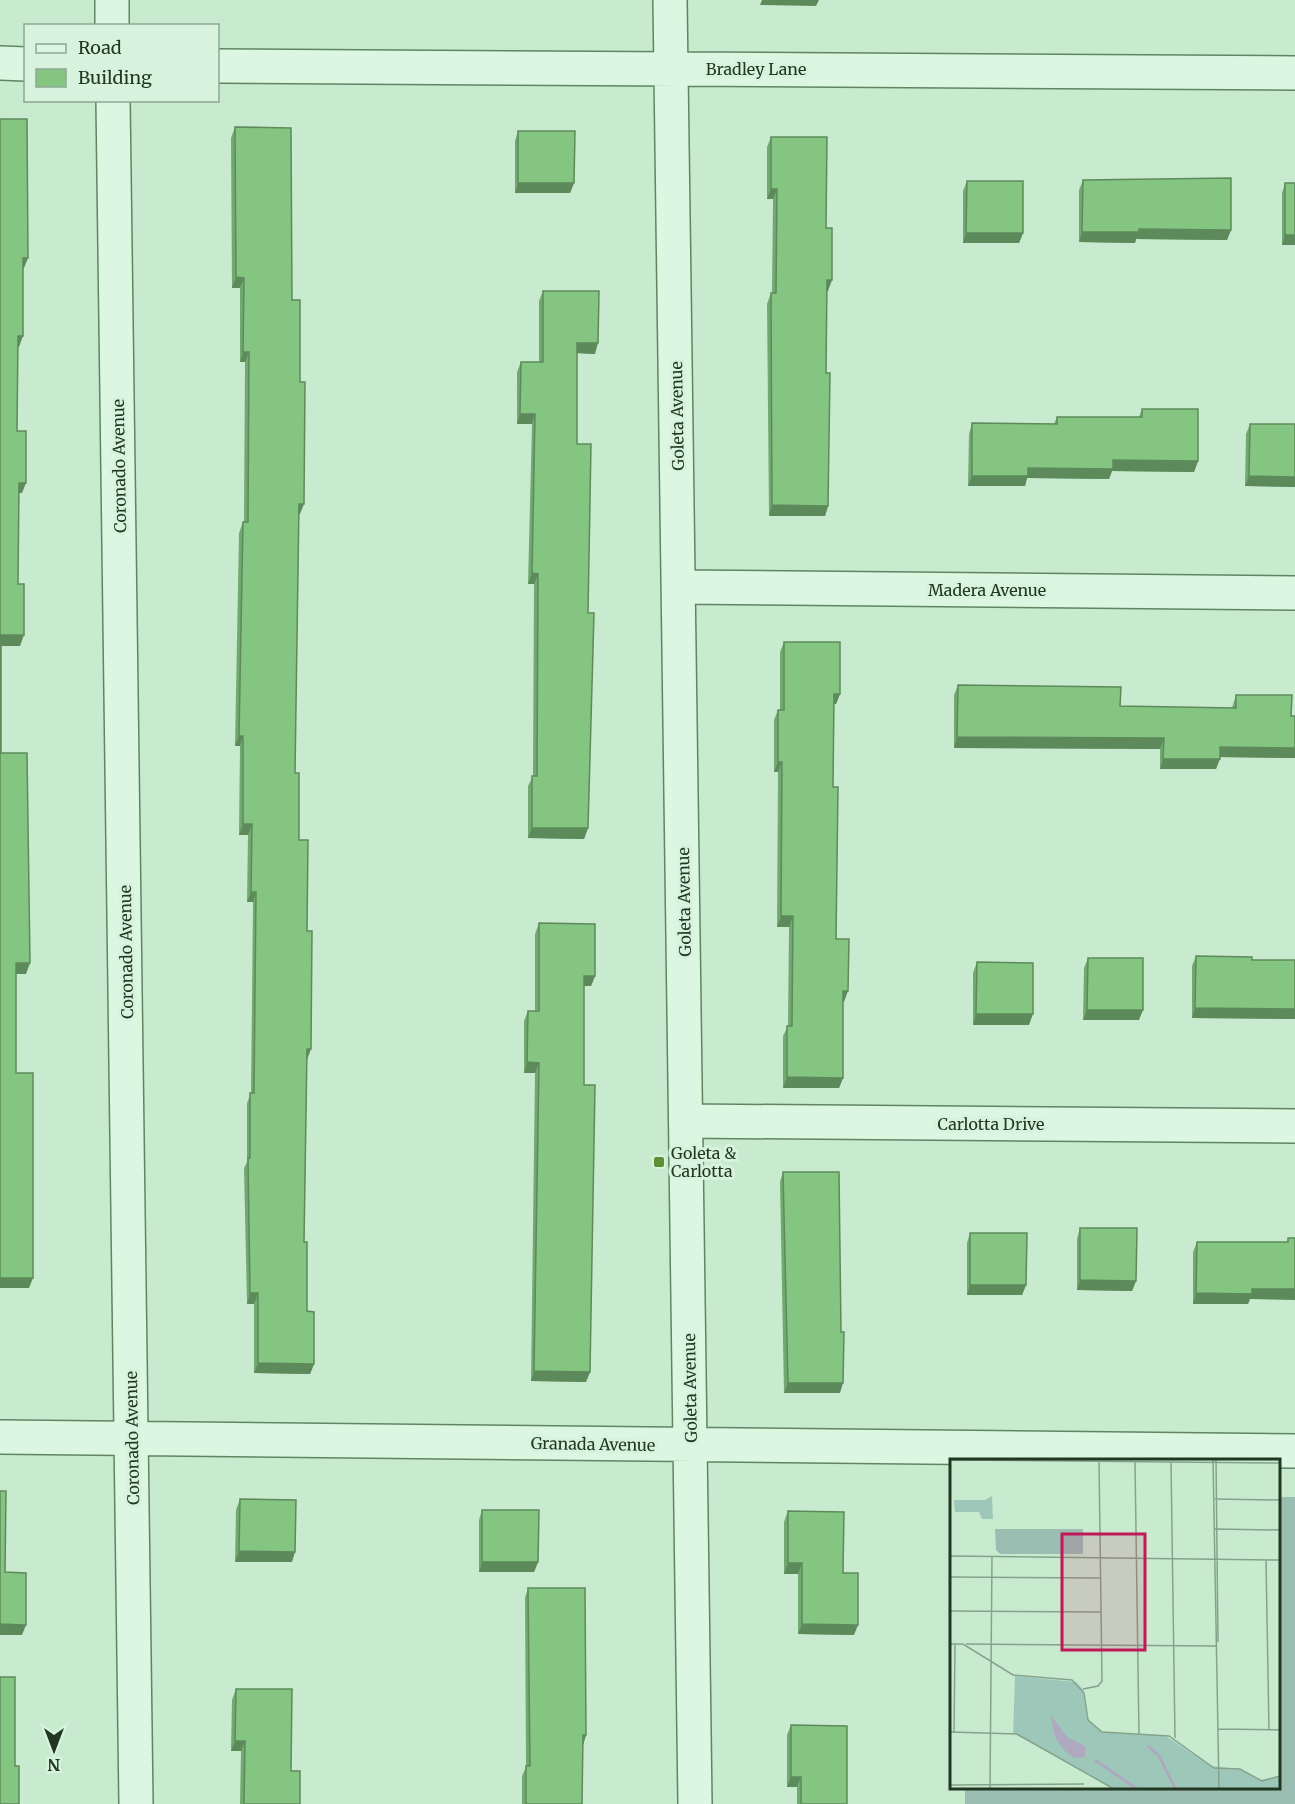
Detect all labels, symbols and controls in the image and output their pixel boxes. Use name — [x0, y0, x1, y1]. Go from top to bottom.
legend — [24, 24, 219, 102]
text: Road — [78, 36, 122, 59]
street label: Bradley Lane — [706, 59, 806, 79]
text: Building — [78, 66, 152, 89]
street label: Goleta Avenue — [666, 361, 688, 471]
street label: Coronado Avenue — [108, 399, 130, 533]
street label: Madera Avenue — [928, 580, 1046, 600]
street label: Goleta Avenue — [673, 847, 695, 957]
street label: Coronado Avenue — [115, 885, 137, 1019]
street label: Carlotta Drive — [938, 1114, 1044, 1134]
place label: Goleta & Carlotta — [671, 1143, 736, 1181]
marker: Goleta & Carlotta — [652, 1155, 666, 1169]
street label: Goleta Avenue — [679, 1333, 701, 1443]
street label: Coronado Avenue — [121, 1371, 143, 1505]
street label: Granada Avenue — [531, 1433, 655, 1455]
inset map — [950, 1459, 1280, 1789]
north arrow — [24, 1720, 84, 1780]
text: N — [47, 1755, 60, 1775]

